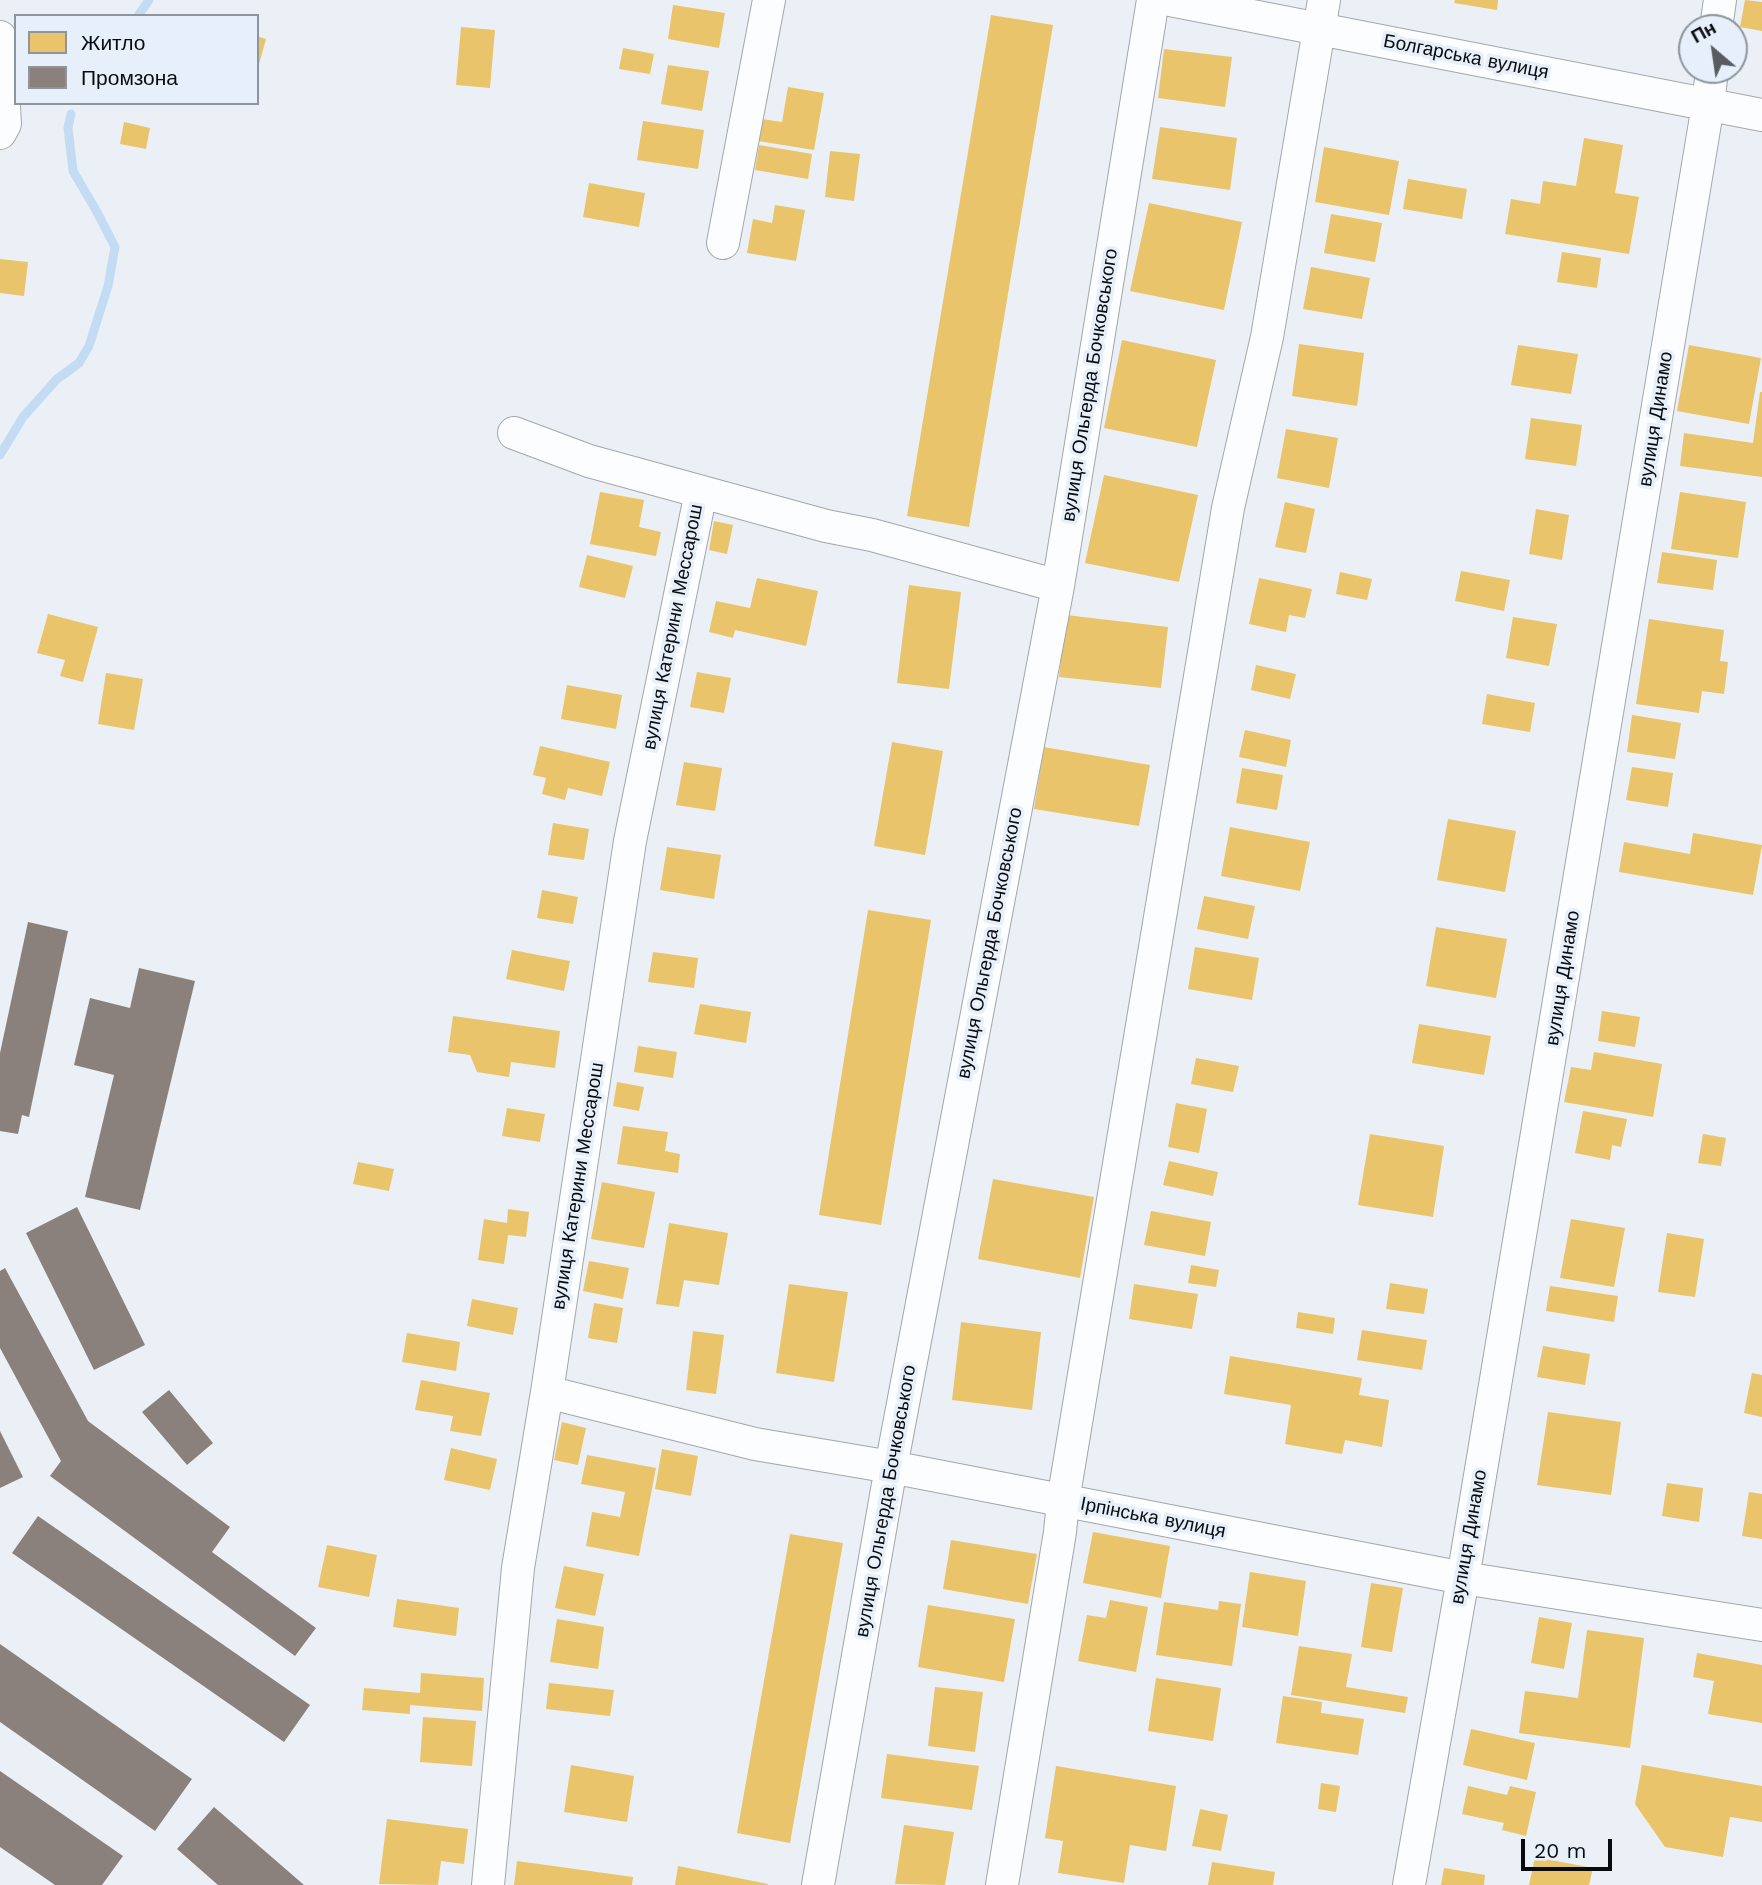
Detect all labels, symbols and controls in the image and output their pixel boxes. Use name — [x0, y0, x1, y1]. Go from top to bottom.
legend — [14, 14, 259, 105]
north arrow — [1678, 14, 1748, 84]
text: Пн — [1687, 16, 1720, 48]
text: Житло — [81, 30, 145, 55]
street label: Болгарська вулиця — [1381, 30, 1551, 84]
text: Промзона — [81, 65, 178, 90]
street label: вулиця Ольгерда Бочковського — [1057, 247, 1123, 523]
street label: вулиця Динамо — [1634, 350, 1678, 488]
street label: вулиця Катерини Мессарош — [638, 502, 708, 752]
street label: вулиця Ольгерда Бочковського — [952, 805, 1028, 1081]
street label: вулиця Динамо — [1541, 909, 1585, 1047]
street label: вулиця Катерини Мессарош — [547, 1061, 609, 1311]
street label: вулиця Ольгерда Бочковського — [851, 1363, 921, 1639]
street label: вулиця Динамо — [1446, 1468, 1492, 1606]
street label: Ірпінська вулиця — [1078, 1493, 1228, 1543]
scale bar — [1524, 1826, 1615, 1870]
text: 20 m — [1534, 1838, 1586, 1863]

